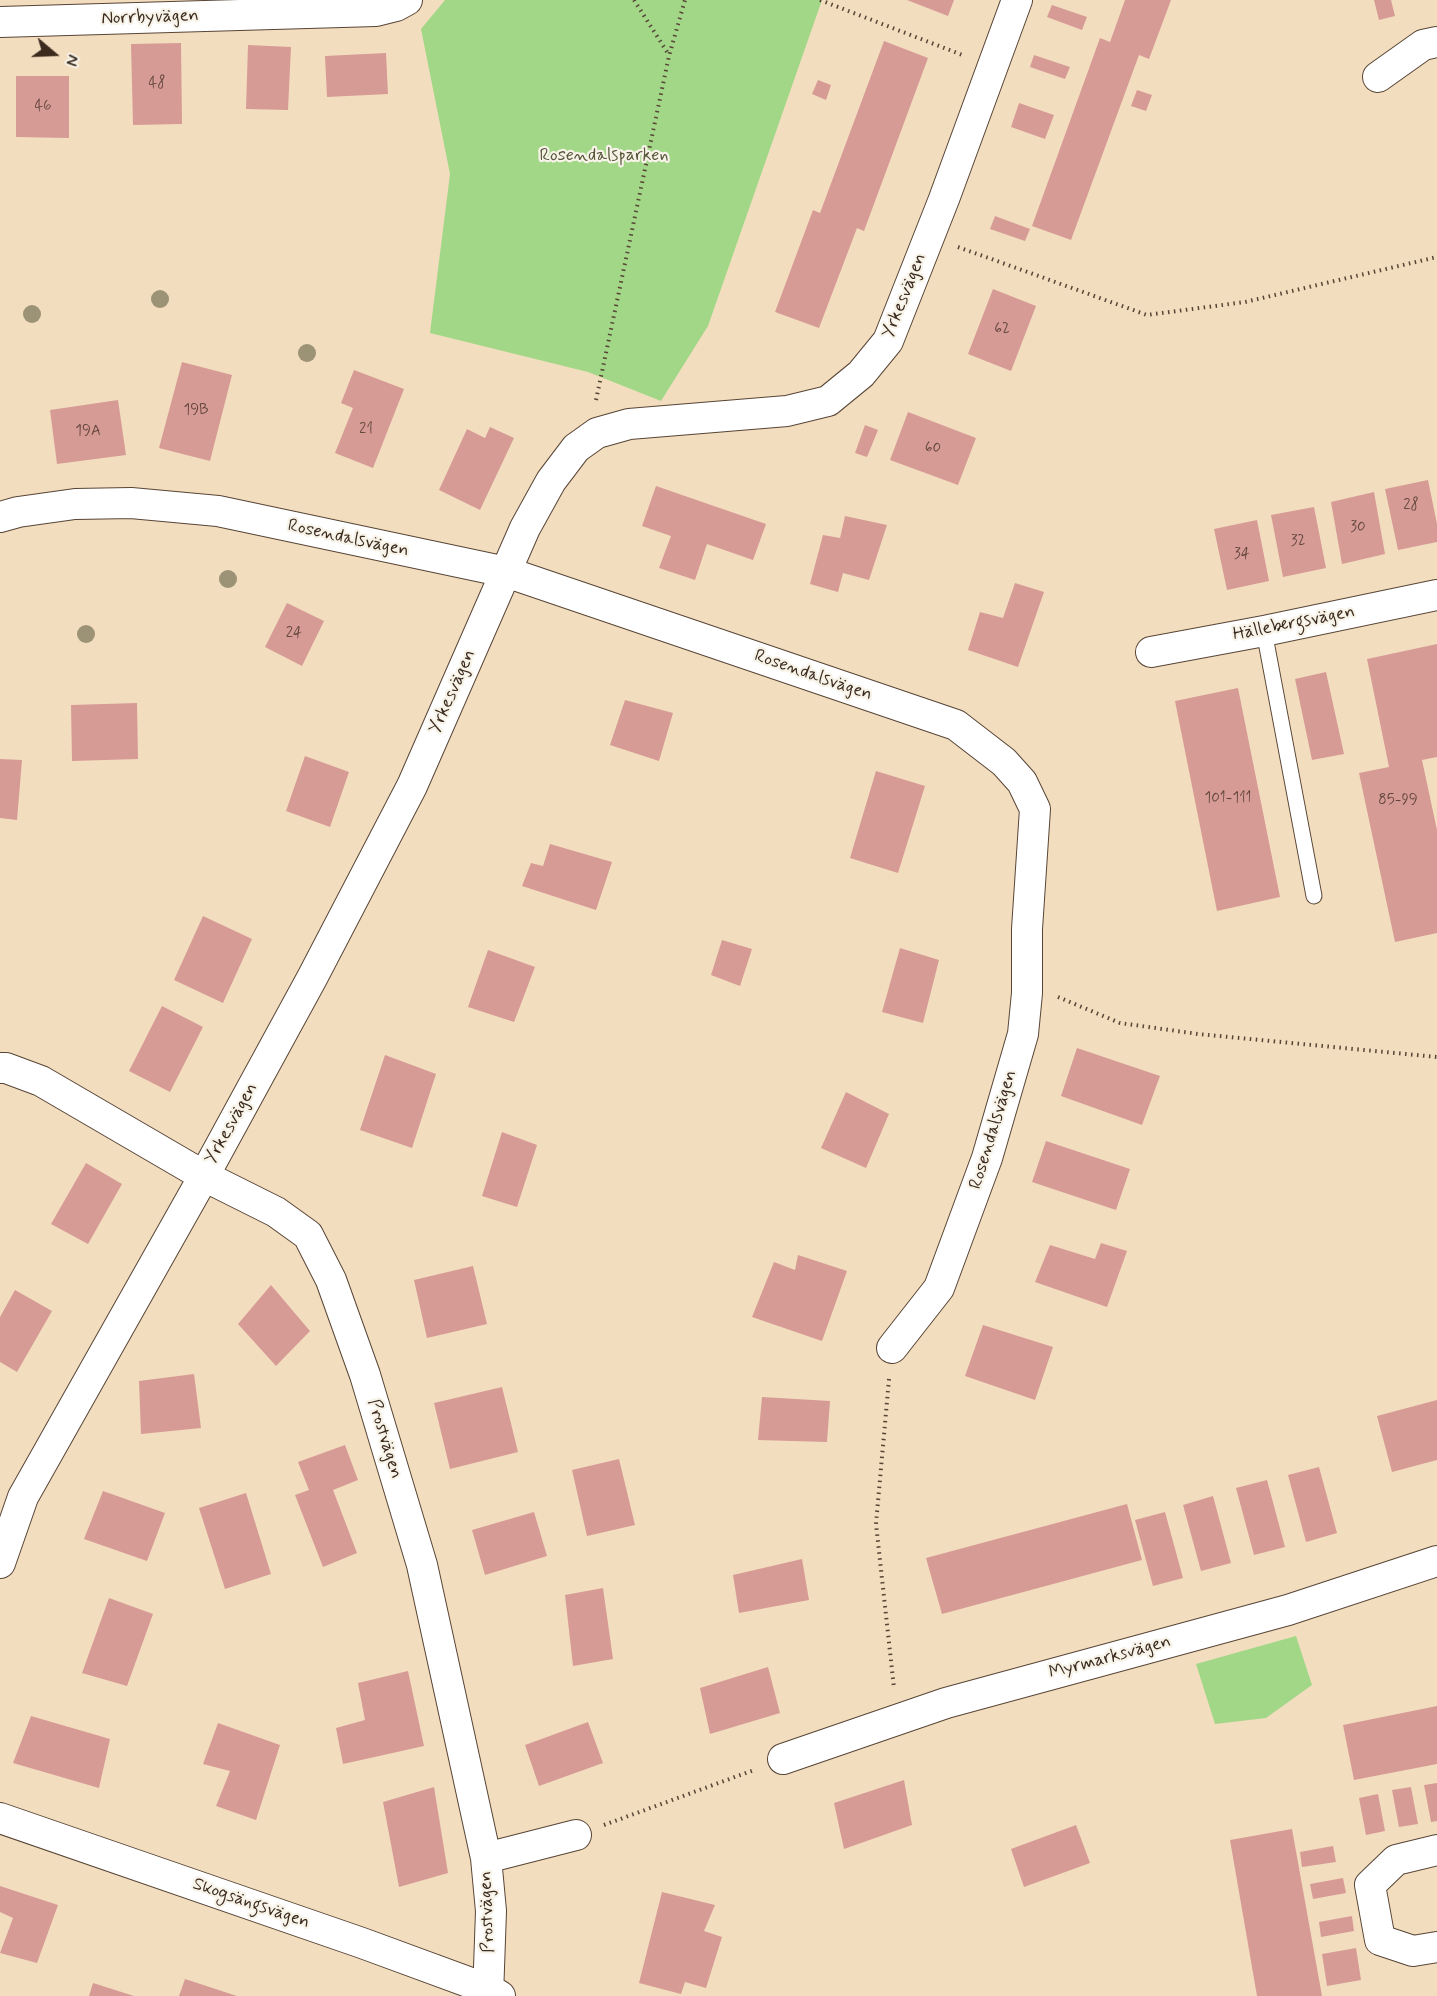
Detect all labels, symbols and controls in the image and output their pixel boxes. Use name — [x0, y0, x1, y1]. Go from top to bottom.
street label: Norrbyvägen — [101, 6, 199, 30]
north arrow — [24, 24, 84, 84]
text: N — [60, 52, 83, 68]
house number: 48 — [149, 75, 165, 93]
house number: 46 — [34, 98, 52, 116]
park label: Rosendalsparken — [539, 145, 669, 167]
street label: Yrkesvägen — [878, 250, 932, 342]
house number: 62 — [994, 321, 1010, 339]
house number: 19B — [183, 402, 209, 420]
house number: 21 — [359, 421, 373, 439]
house number: 19A — [75, 423, 101, 441]
house number: 60 — [925, 440, 941, 458]
house number: 28 — [1403, 497, 1419, 515]
street label: Rosendalsvägen — [285, 516, 411, 562]
house number: 30 — [1350, 519, 1366, 537]
house number: 32 — [1291, 533, 1305, 551]
house number: 34 — [1234, 546, 1250, 564]
street label: Hällebergsvägen — [1231, 602, 1357, 646]
house number: 24 — [286, 625, 302, 643]
street label: Rosendalsvägen — [751, 646, 875, 706]
street label: Yrkesvägen — [425, 647, 481, 737]
house number: 101-111 — [1205, 790, 1251, 808]
house number: 85-99 — [1378, 792, 1418, 810]
street label: Rosendalsvägen — [966, 1068, 1022, 1192]
street label: Yrkesvägen — [201, 1080, 263, 1168]
street label: Prostvägen — [362, 1397, 406, 1481]
street label: Myrmarksvägen — [1047, 1631, 1173, 1685]
street label: Prostvägen — [476, 1871, 500, 1953]
street label: Skogsängsvägen — [190, 1874, 312, 1934]

